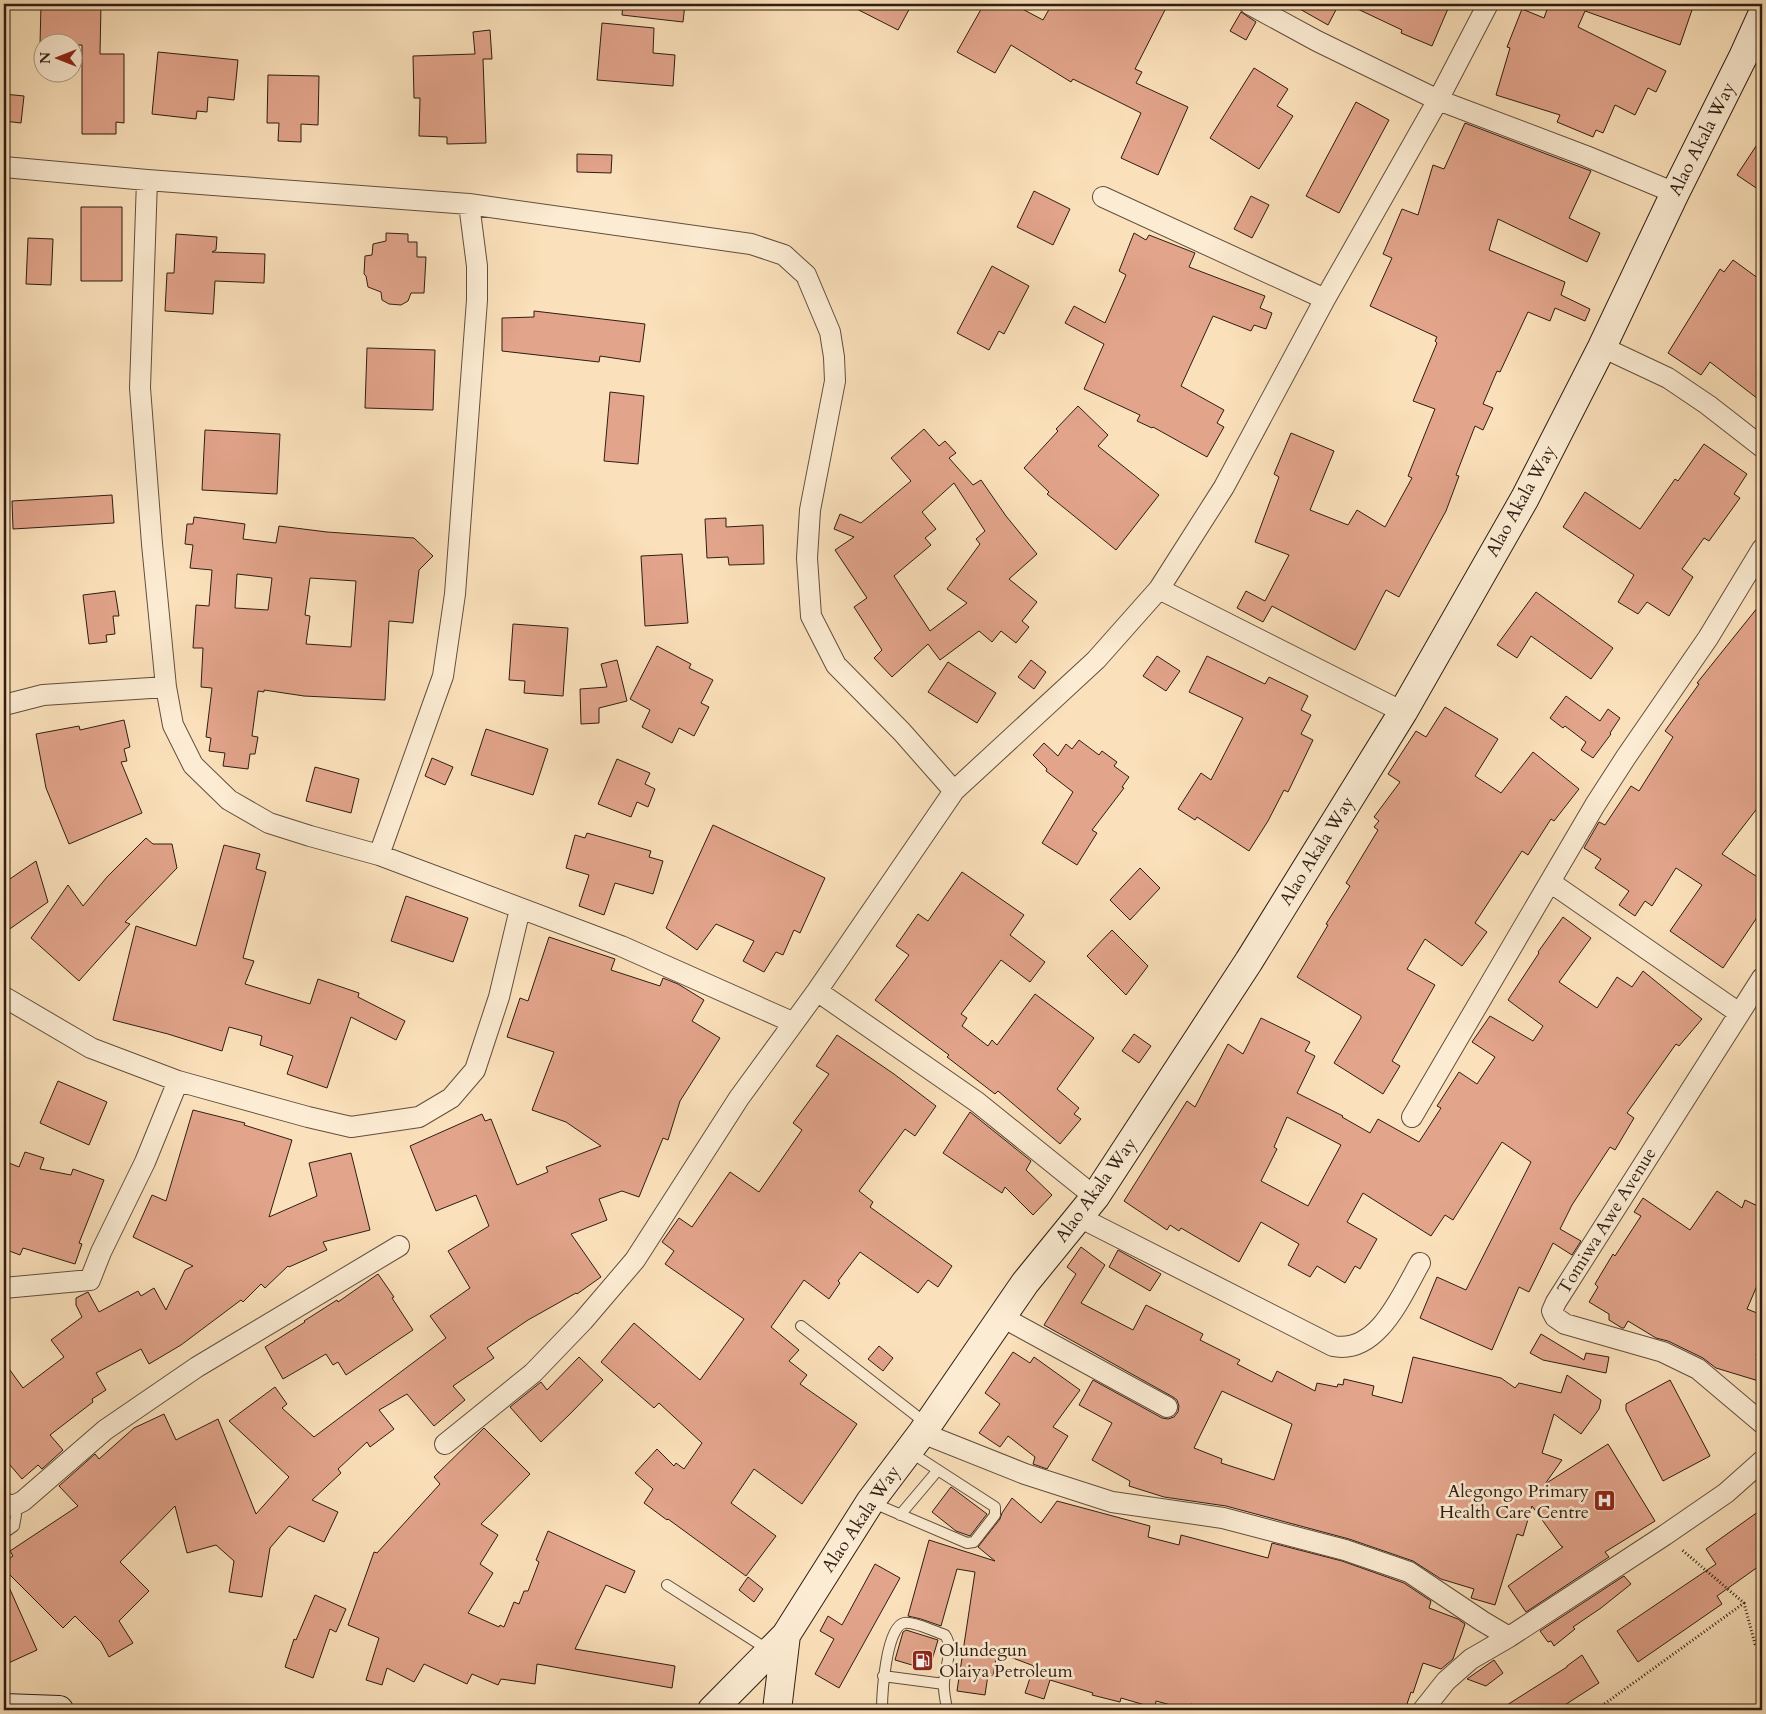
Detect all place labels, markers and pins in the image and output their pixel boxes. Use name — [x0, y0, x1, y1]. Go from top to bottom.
place label: Alegongo Primary Health Care Centre — [1439, 1479, 1589, 1525]
hospital icon: Alegongo Primary Health Care Centre — [1593, 1489, 1617, 1513]
place label: Olundegun Olaiya Petroleum — [939, 1638, 1074, 1684]
fuel station icon: Olundegun Olaiya Petroleum — [911, 1648, 935, 1672]

